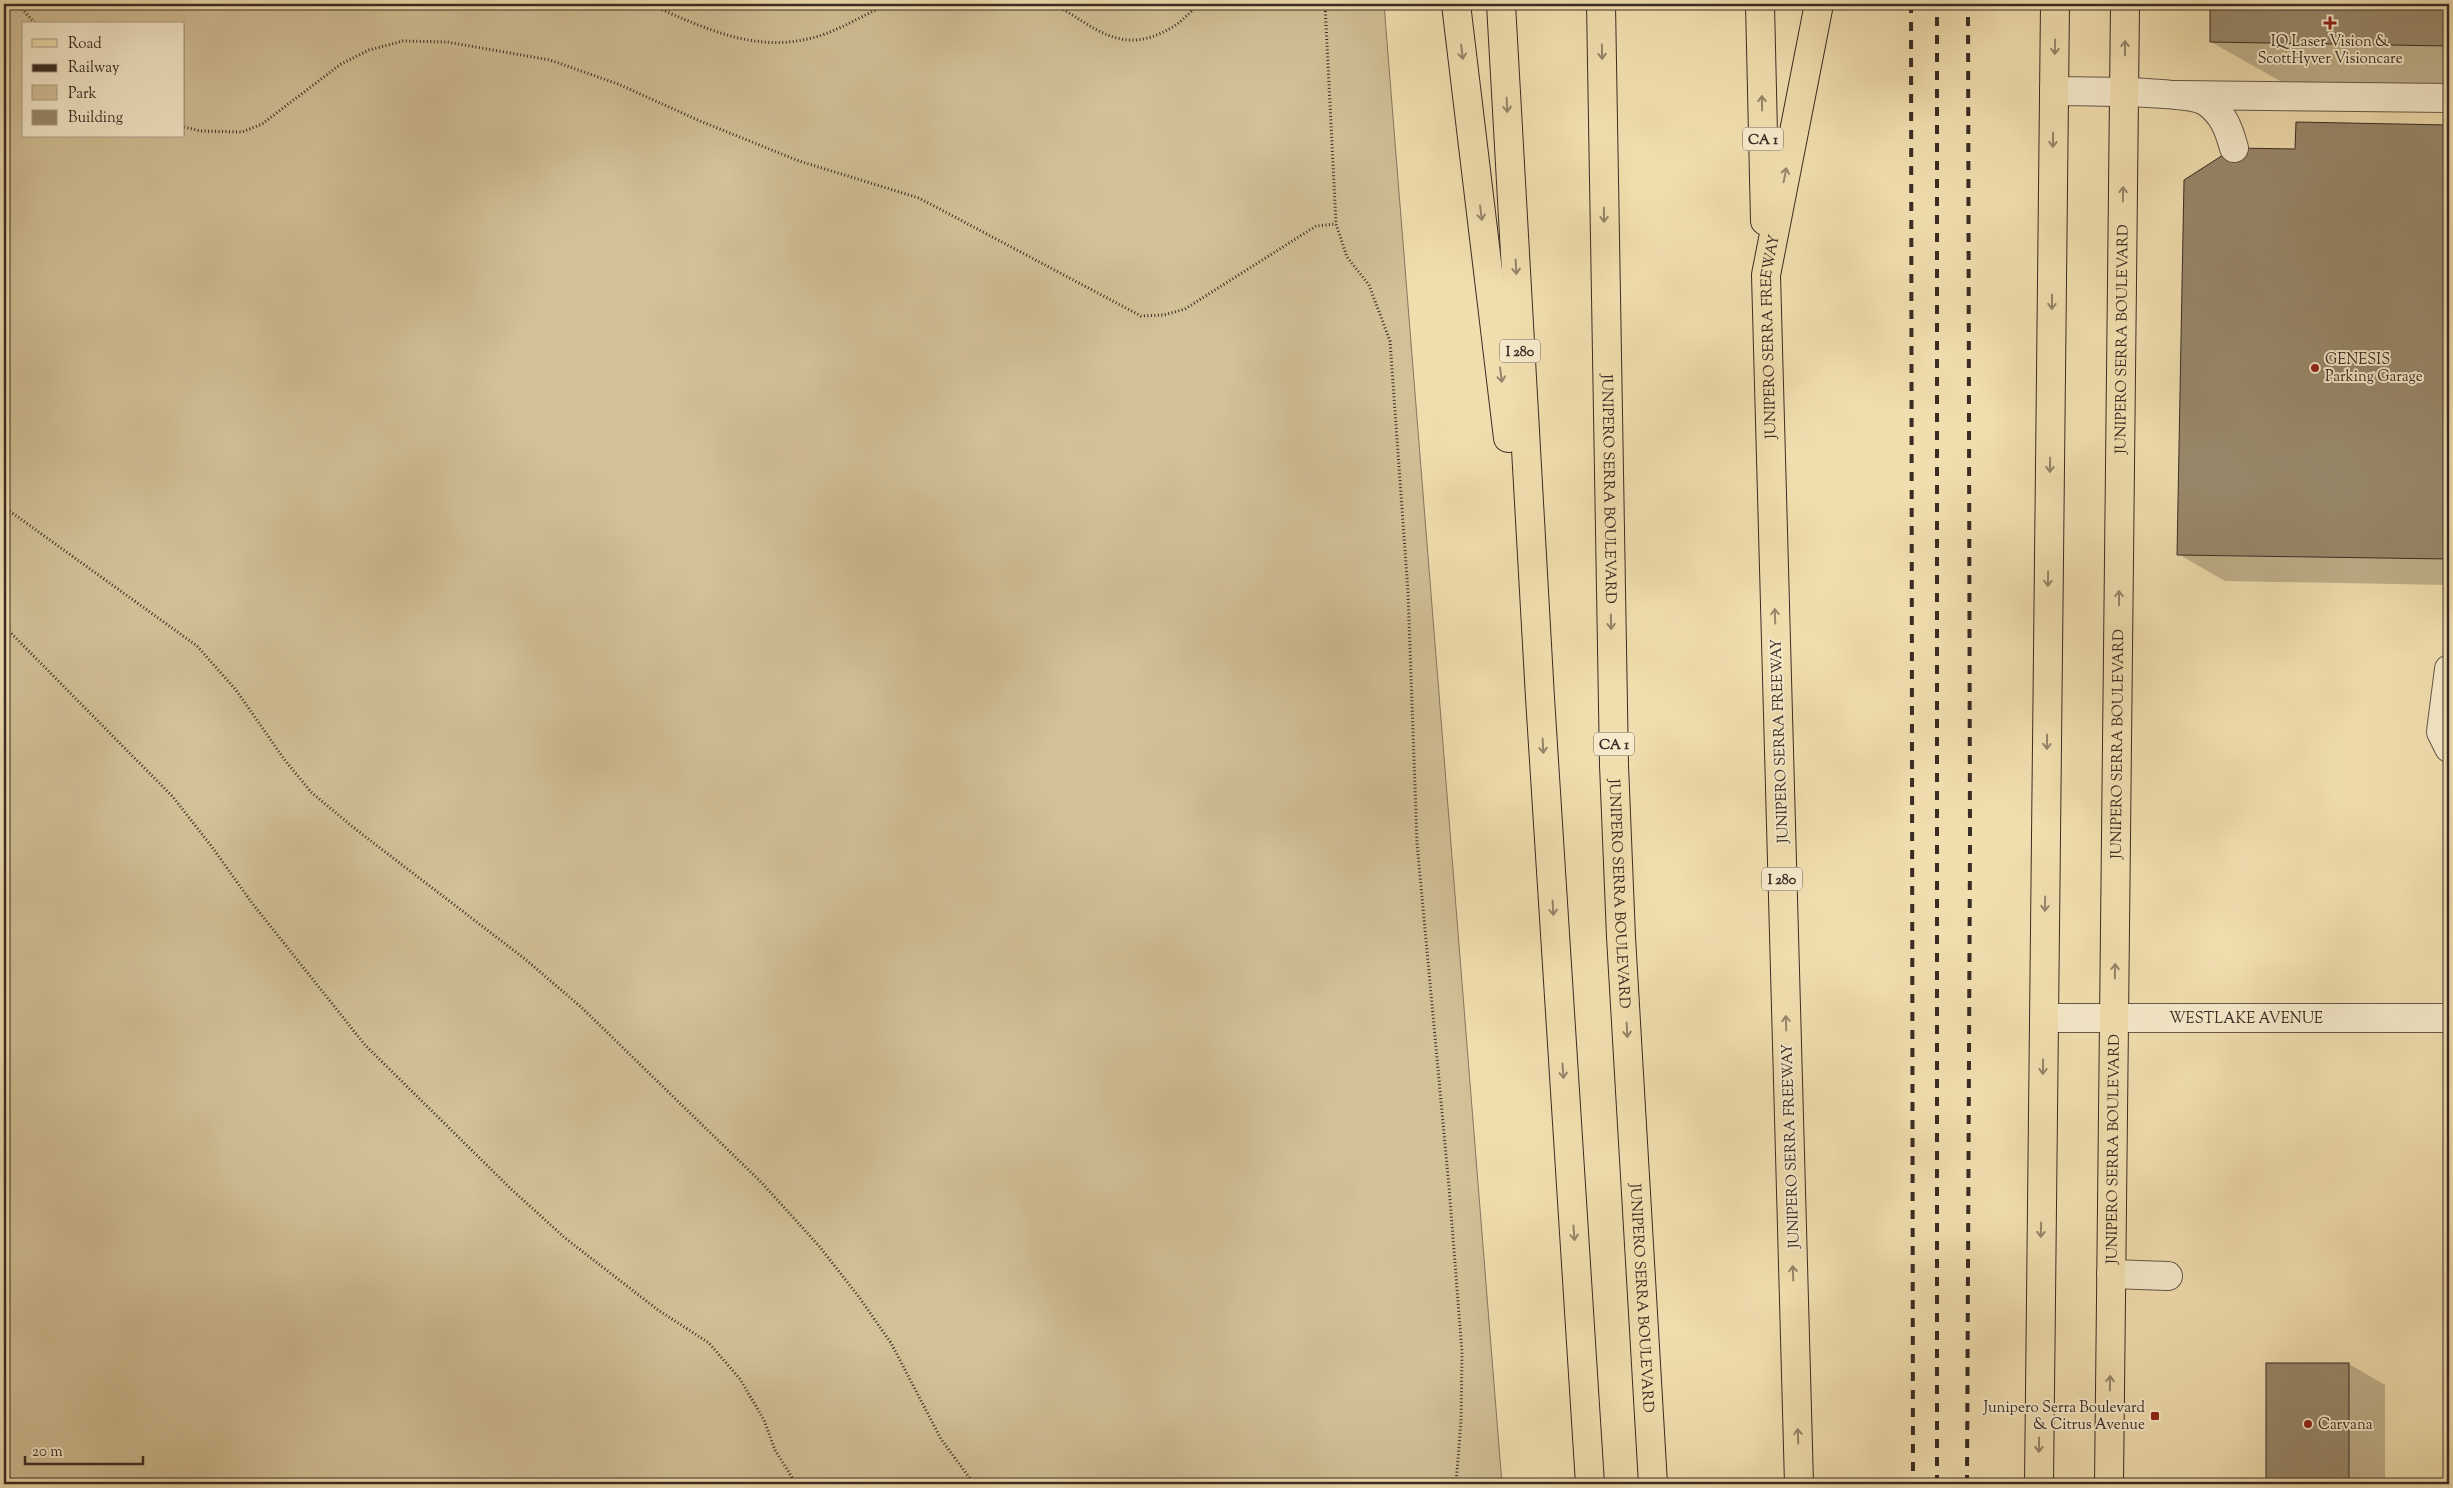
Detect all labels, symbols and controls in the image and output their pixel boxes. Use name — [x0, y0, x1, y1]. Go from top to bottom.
marker: IQ Laser Vision & ScottHyver Visioncare — [2323, 16, 2337, 30]
legend — [22, 22, 185, 138]
place label: IQ Laser Vision & ScottHyver Visioncare — [2257, 32, 2403, 70]
text: Road — [68, 34, 102, 55]
one-way arrow — [2050, 39, 2059, 55]
one-way arrow — [2120, 41, 2130, 57]
one-way arrow — [1457, 44, 1467, 60]
one-way arrow — [1597, 44, 1606, 60]
text: Railway — [68, 58, 120, 79]
text: Park — [68, 84, 97, 105]
one-way arrow — [1757, 96, 1767, 112]
one-way arrow — [1502, 97, 1511, 113]
text: Building — [68, 108, 123, 129]
road number: CA 1 — [1743, 128, 1783, 150]
one-way arrow — [2049, 132, 2058, 148]
one-way arrow — [1781, 168, 1791, 184]
one-way arrow — [2119, 186, 2128, 202]
one-way arrow — [1476, 205, 1486, 221]
one-way arrow — [1599, 206, 1609, 223]
street label: JUNIPERO SERRA BOULEVARD — [2111, 224, 2135, 455]
street label: JUNIPERO SERRA FREEWAY — [1757, 233, 1786, 440]
one-way arrow — [1511, 259, 1520, 275]
one-way arrow — [2047, 294, 2056, 310]
road number: I 280 — [1500, 340, 1540, 362]
place label: GENESIS Parking Garage — [2325, 350, 2423, 388]
marker: GENESIS Parking Garage — [2309, 362, 2321, 374]
one-way arrow — [1496, 366, 1506, 382]
street label: JUNIPERO SERRA BOULEVARD — [1595, 373, 1620, 604]
one-way arrow — [2045, 456, 2055, 473]
one-way arrow — [2043, 570, 2053, 587]
one-way arrow — [2115, 591, 2124, 607]
one-way arrow — [1770, 608, 1780, 624]
one-way arrow — [1607, 614, 1616, 630]
street label: JUNIPERO SERRA BOULEVARD — [2107, 629, 2130, 860]
street label: JUNIPERO SERRA FREEWAY — [1766, 638, 1795, 845]
road number: CA 1 — [1594, 732, 1634, 756]
one-way arrow — [2042, 733, 2051, 749]
one-way arrow — [1538, 738, 1547, 754]
street label: JUNIPERO SERRA BOULEVARD — [1603, 778, 1634, 1009]
road number: I 280 — [1762, 868, 1802, 891]
one-way arrow — [2040, 896, 2050, 912]
one-way arrow — [1548, 900, 1557, 916]
one-way arrow — [2110, 963, 2120, 980]
street label: WESTLAKE AVENUE — [2169, 1009, 2323, 1030]
one-way arrow — [1782, 1015, 1791, 1031]
one-way arrow — [1622, 1021, 1631, 1037]
street label: JUNIPERO SERRA BOULEVARD — [2102, 1034, 2126, 1265]
street label: JUNIPERO SERRA FREEWAY — [1777, 1043, 1806, 1250]
one-way arrow — [2038, 1058, 2048, 1075]
one-way arrow — [1558, 1062, 1567, 1078]
street label: JUNIPERO SERRA BOULEVARD — [1623, 1182, 1658, 1414]
one-way arrow — [2037, 1221, 2046, 1237]
one-way arrow — [1569, 1225, 1578, 1241]
one-way arrow — [1789, 1265, 1798, 1281]
one-way arrow — [2105, 1375, 2115, 1392]
place label: Junipero Serra Boulevard & Citrus Avenue — [1983, 1398, 2146, 1436]
marker: Junipero Serra Boulevard & Citrus Avenue — [2149, 1410, 2161, 1422]
place label: Carvana — [2318, 1415, 2373, 1436]
marker: Carvana — [2302, 1418, 2314, 1430]
one-way arrow — [1793, 1428, 1803, 1444]
scale bar — [25, 1433, 142, 1465]
one-way arrow — [2034, 1436, 2044, 1452]
text: 20 m — [32, 1442, 63, 1463]

